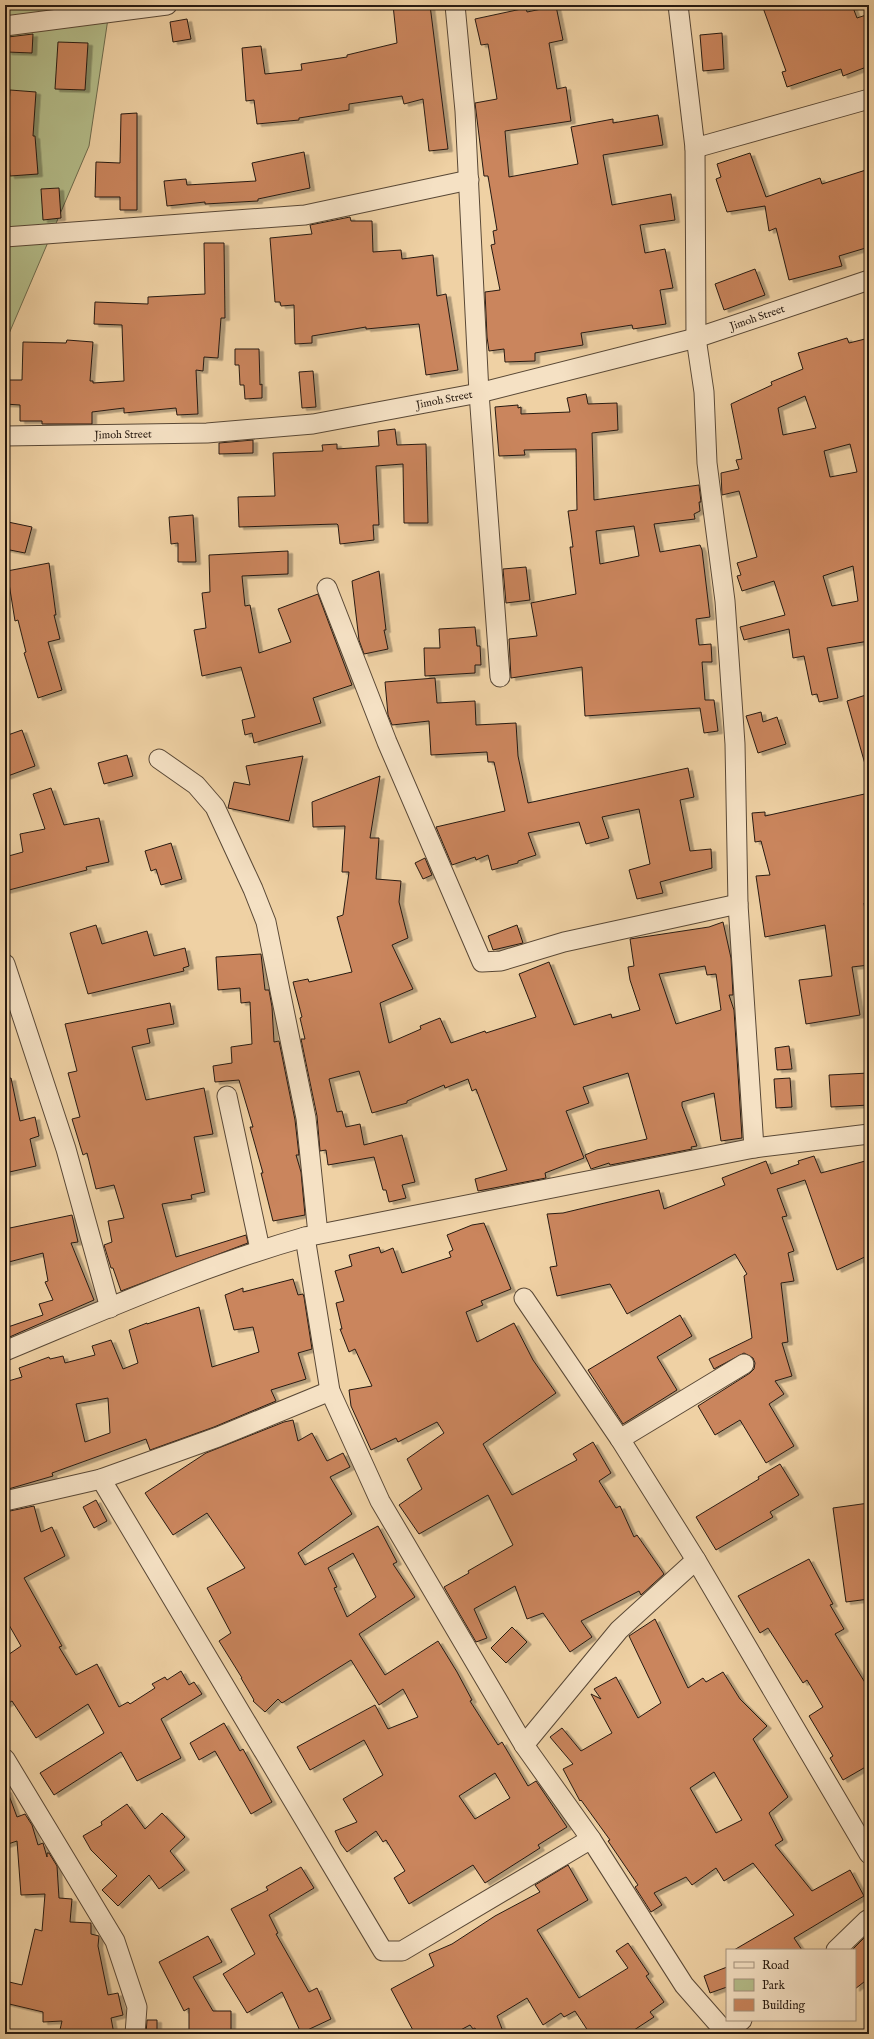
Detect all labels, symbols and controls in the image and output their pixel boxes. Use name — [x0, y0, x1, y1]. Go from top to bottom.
street label: Jimoh Street — [726, 302, 787, 335]
street label: Jimoh Street — [413, 388, 474, 413]
street label: Jimoh Street — [92, 427, 152, 443]
legend — [726, 1949, 856, 2021]
text: Road — [762, 1958, 790, 1973]
text: Park — [762, 1978, 785, 1993]
text: Building — [762, 1998, 806, 2013]

